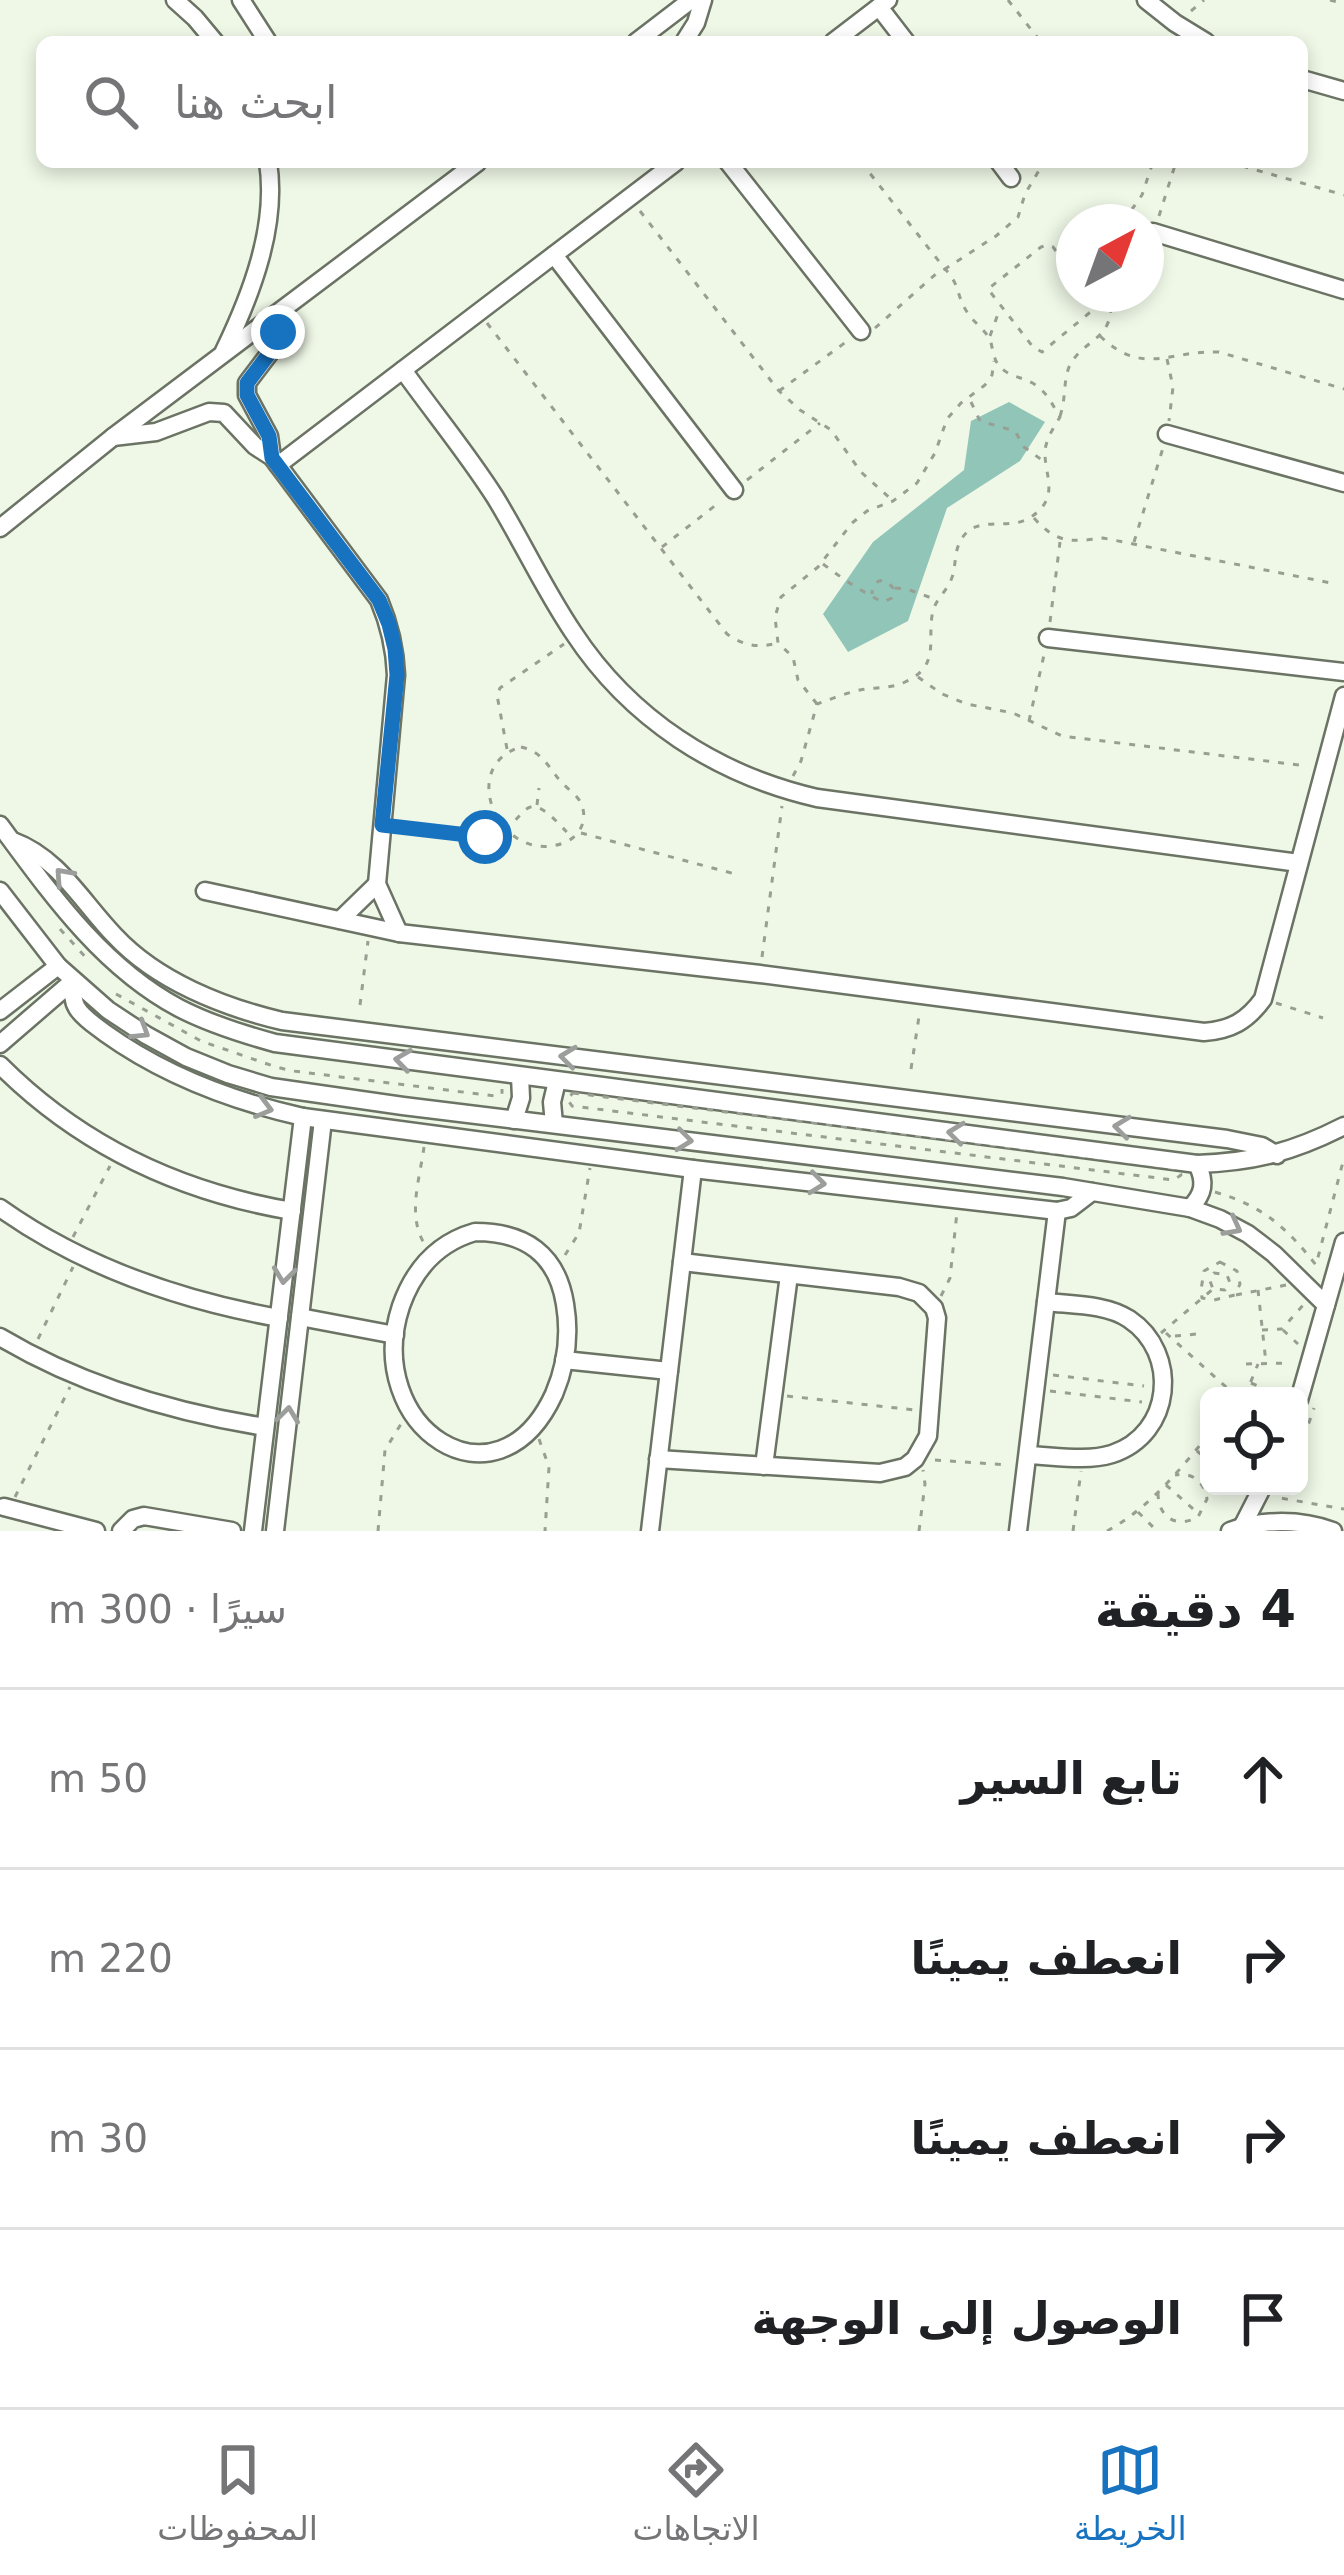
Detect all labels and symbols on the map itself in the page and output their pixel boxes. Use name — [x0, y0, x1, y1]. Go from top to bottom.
north arrow — [1056, 204, 1164, 312]
route end — [251, 305, 305, 359]
route start — [458, 810, 512, 864]
one-way arrow — [55, 868, 77, 889]
one-way arrow — [128, 1017, 150, 1039]
one-way arrow — [558, 1045, 578, 1071]
one-way arrow — [393, 1048, 413, 1074]
one-way arrow — [254, 1093, 274, 1118]
one-way arrow — [1112, 1115, 1131, 1141]
one-way arrow — [946, 1120, 966, 1146]
one-way arrow — [674, 1127, 694, 1153]
one-way arrow — [807, 1170, 827, 1196]
one-way arrow — [1220, 1213, 1241, 1236]
one-way arrow — [272, 1265, 298, 1285]
one-way arrow — [275, 1405, 301, 1425]

